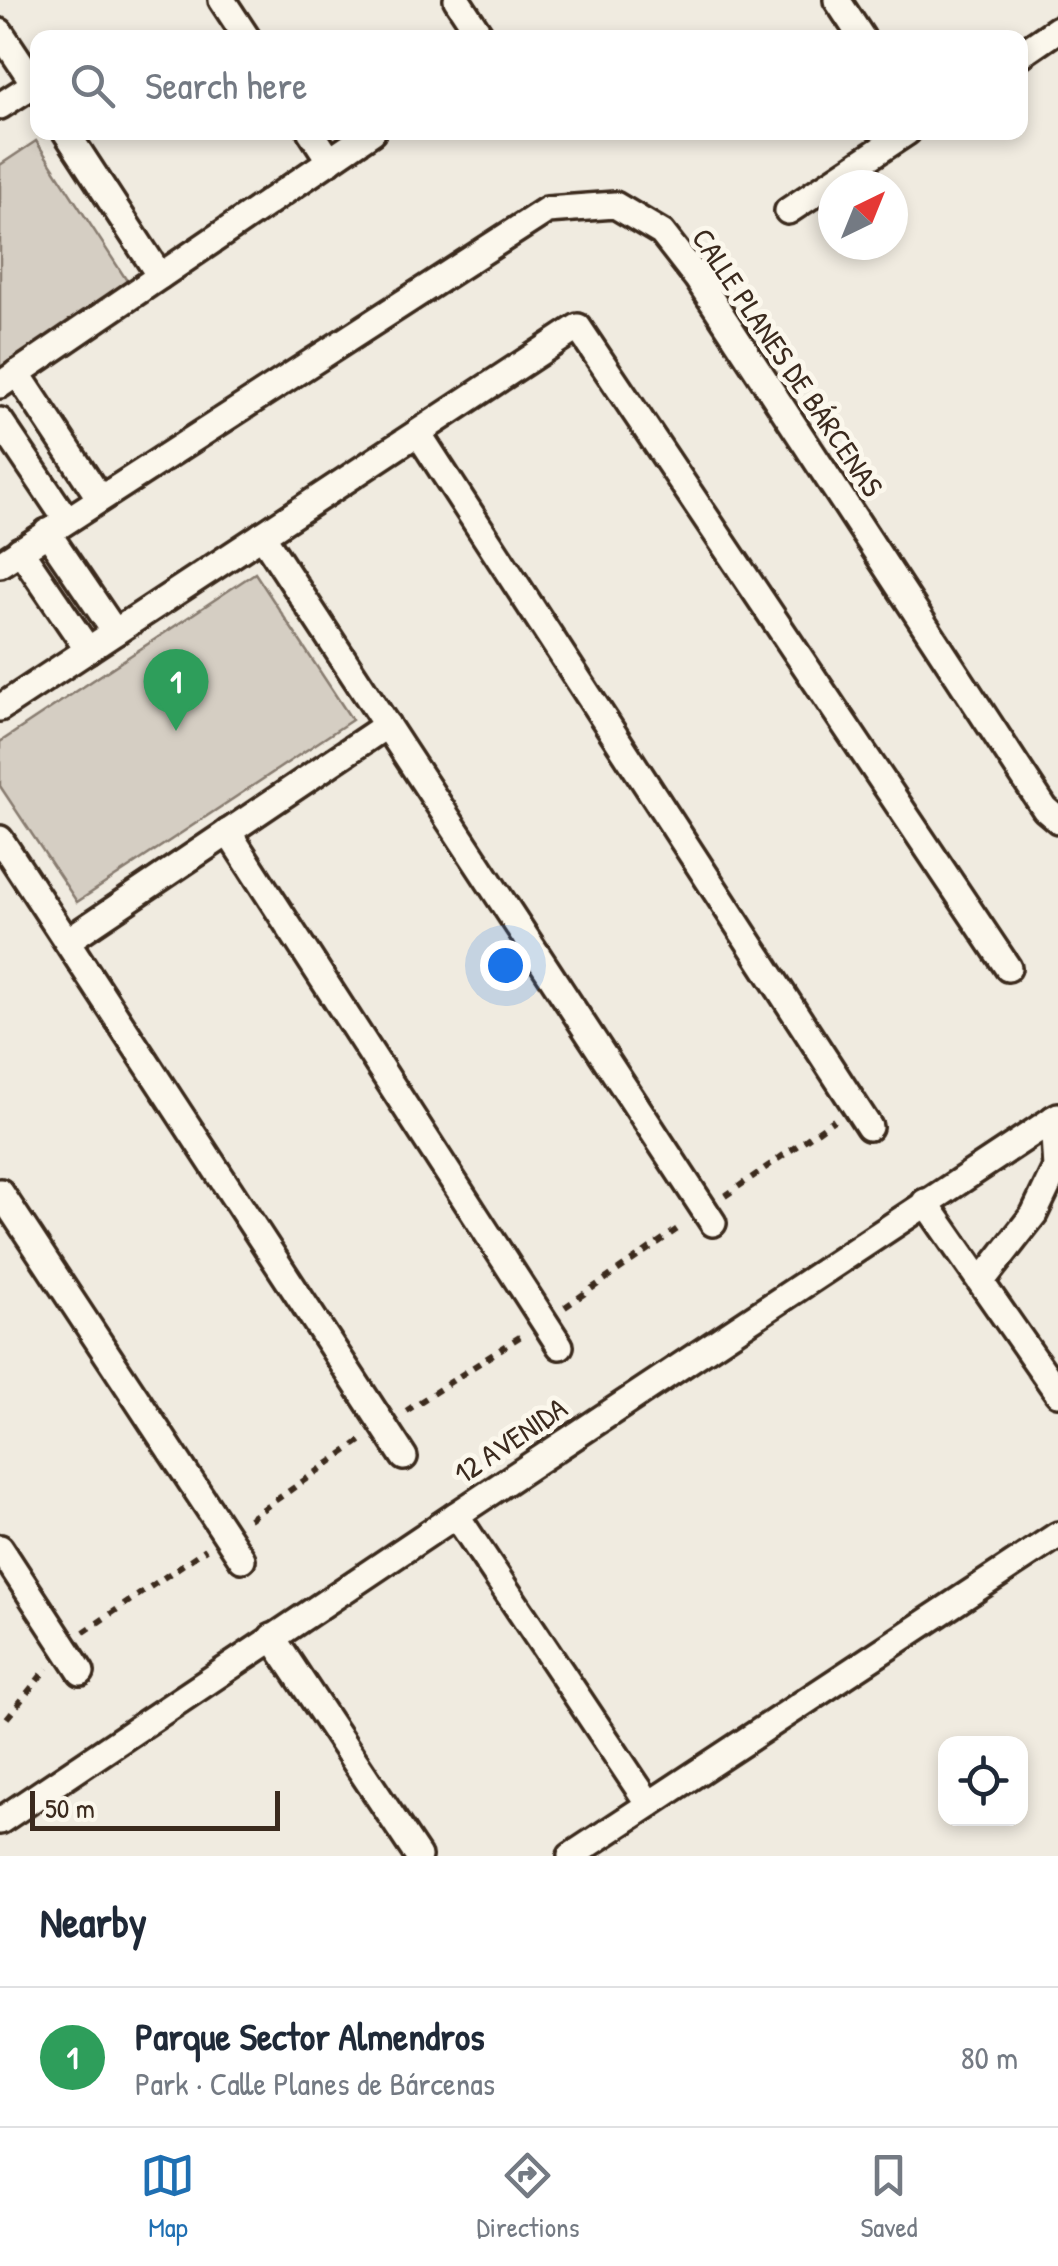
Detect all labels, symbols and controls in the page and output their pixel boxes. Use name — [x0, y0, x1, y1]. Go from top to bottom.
search box — [30, 30, 1028, 140]
icon: search — [65, 58, 120, 113]
text: Search here — [145, 59, 307, 111]
north arrow — [818, 170, 908, 260]
street label: CALLE PLANES DE BÁRCENAS — [683, 220, 893, 504]
pin: 1 — [144, 648, 208, 731]
your location — [480, 940, 531, 991]
street label: 12 AVENIDA — [446, 1387, 575, 1493]
map controls — [938, 1736, 1028, 1826]
button: locate — [938, 1736, 1028, 1826]
scale bar — [30, 1786, 280, 1830]
text: 50 m — [45, 1789, 95, 1827]
text: Nearby — [40, 1893, 147, 1950]
text: Parque Sector Almendros — [135, 2010, 485, 2062]
text: 1 — [67, 2036, 78, 2079]
text: 80 m — [961, 2036, 1018, 2079]
text: Park · Calle Planes de Bárcenas — [135, 2062, 495, 2105]
tab: Map — [140, 2148, 195, 2246]
tab: Directions — [476, 2148, 579, 2246]
tab: Saved — [860, 2148, 918, 2246]

